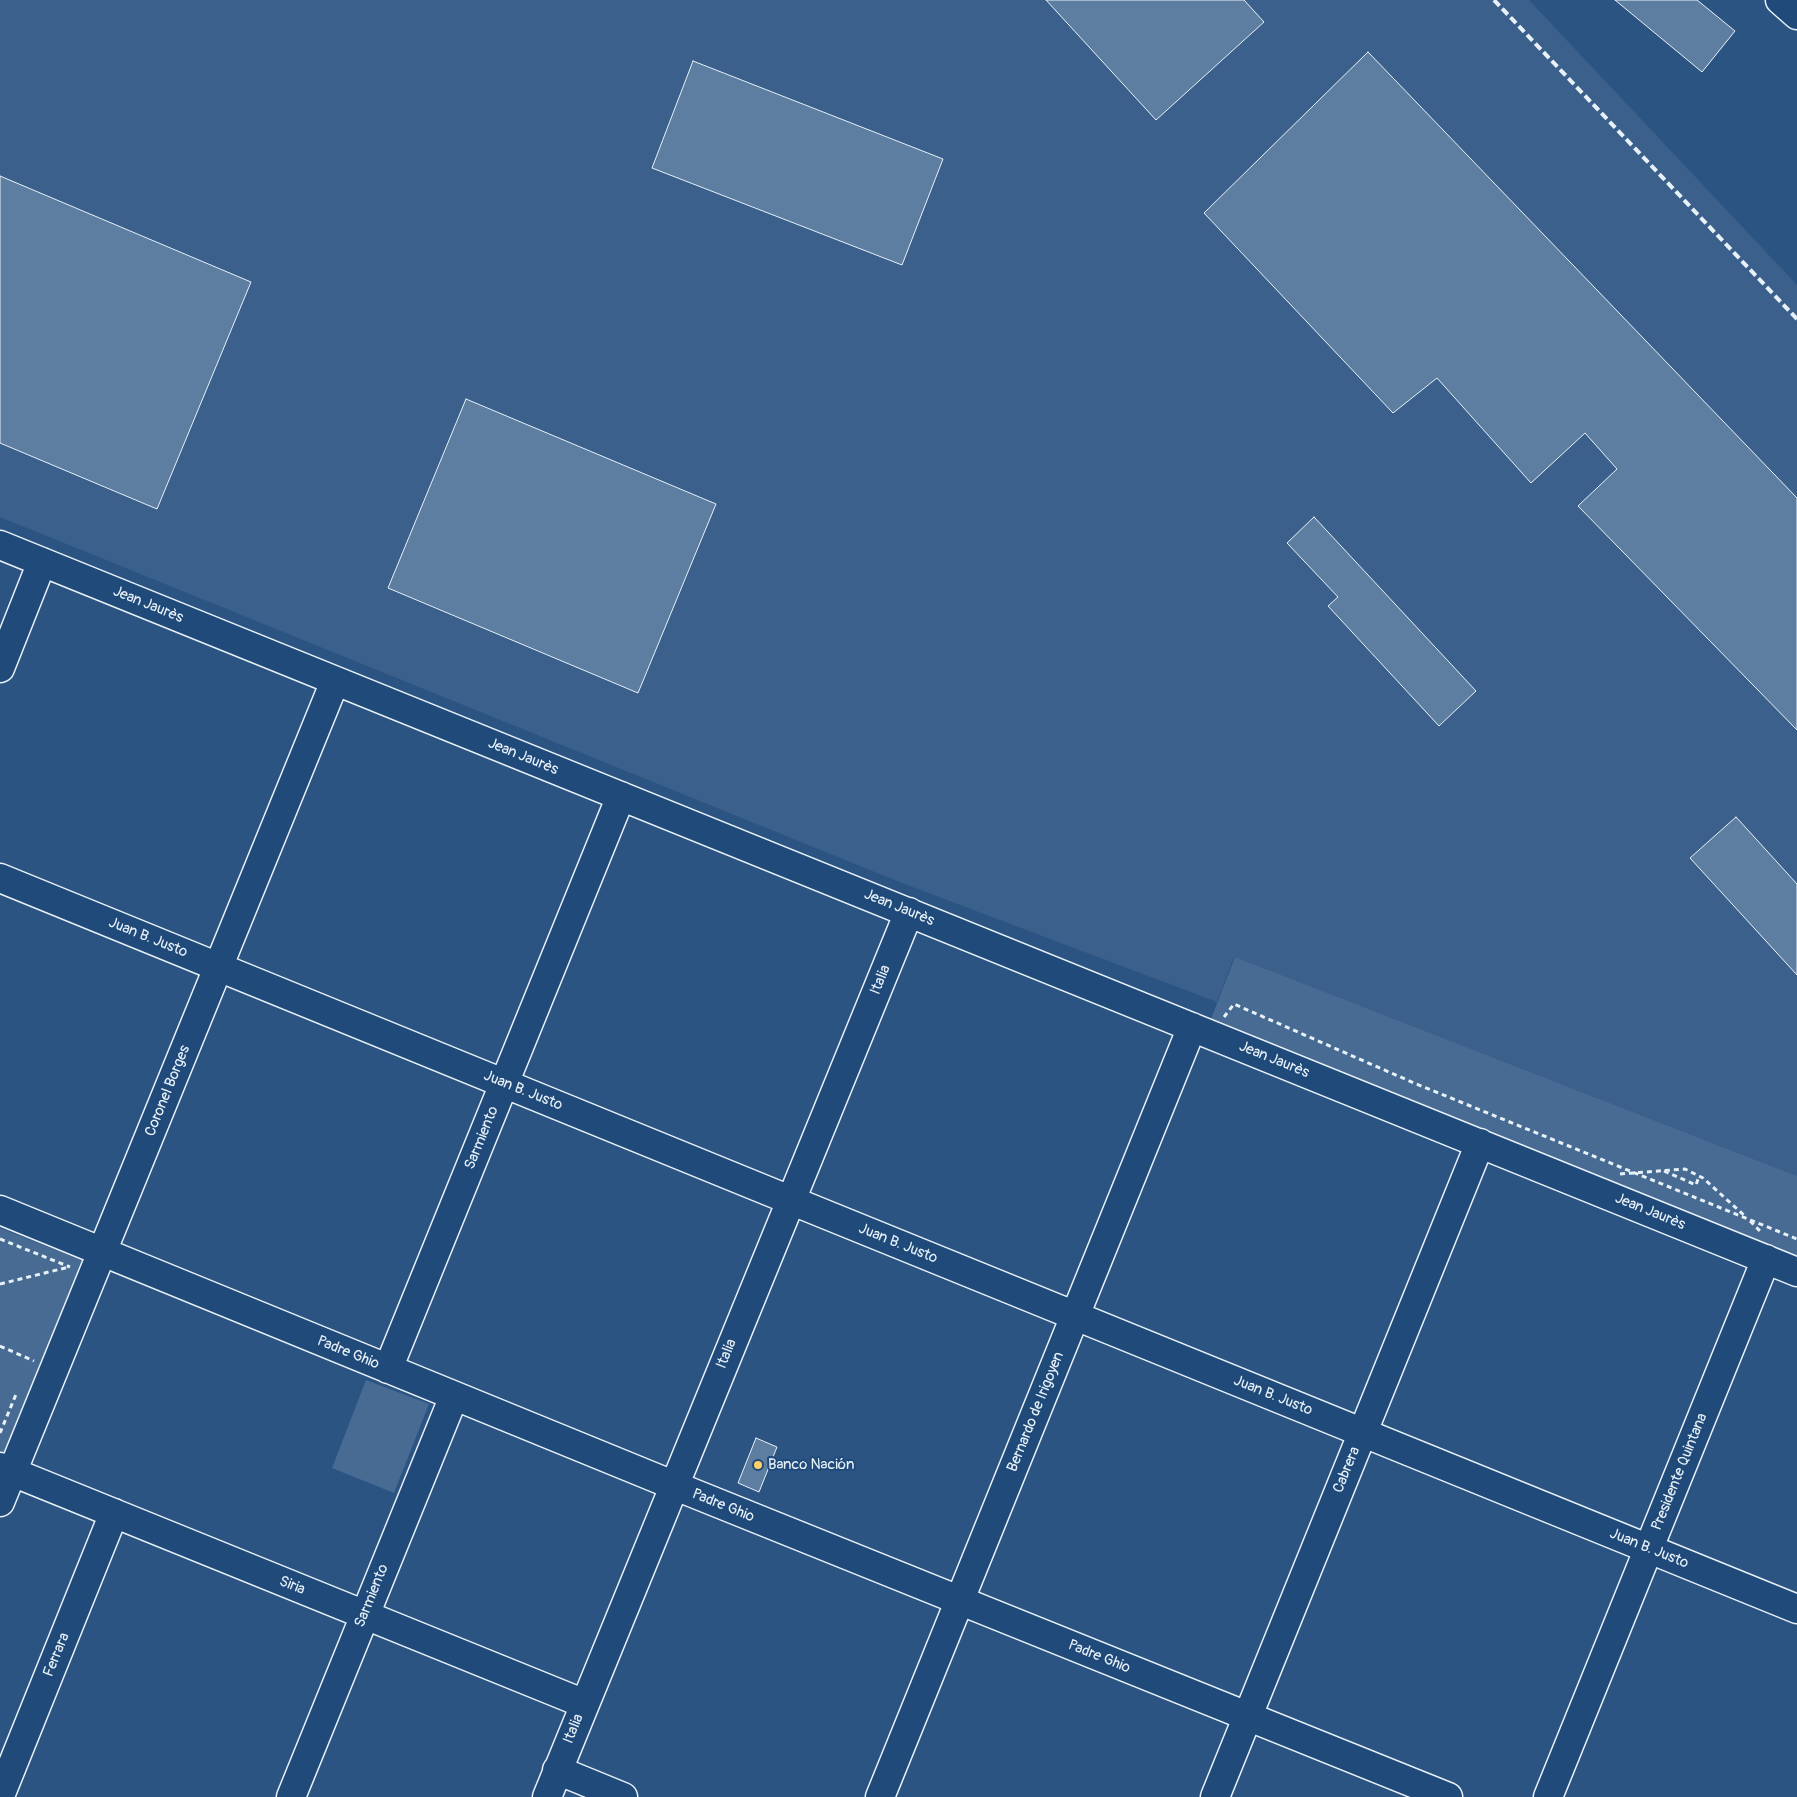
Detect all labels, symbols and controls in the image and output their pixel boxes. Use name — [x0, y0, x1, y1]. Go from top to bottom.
street label: Jean Jaurès — [110, 583, 186, 627]
street label: Jean Jaurès — [485, 735, 561, 779]
street label: Jean Jaurès — [861, 886, 937, 930]
street label: Juan B. Justo — [106, 914, 190, 962]
street label: Italia — [867, 963, 895, 997]
street label: Jean Jaurès — [1236, 1038, 1312, 1082]
street label: Coronel Borges — [142, 1043, 194, 1139]
street label: Juan B. Justo — [481, 1067, 565, 1115]
street label: Sarmiento — [461, 1104, 503, 1172]
street label: Jean Jaurès — [1612, 1190, 1688, 1234]
street label: Juan B. Justo — [856, 1220, 940, 1268]
street label: Padre Ghio — [314, 1332, 382, 1374]
street label: Italia — [713, 1337, 741, 1371]
street label: Bernardo de Irigoyen — [1004, 1349, 1068, 1475]
street label: Juan B. Justo — [1231, 1372, 1315, 1420]
street label: Presidente Quintana — [1648, 1411, 1712, 1533]
street label: Cabrera — [1330, 1444, 1364, 1496]
place label: Banco Nación — [768, 1456, 855, 1474]
marker: Banco Nación — [752, 1459, 764, 1471]
street label: Padre Ghio — [689, 1485, 757, 1527]
street label: Juan B. Justo — [1607, 1525, 1691, 1573]
street label: Sarmiento — [351, 1562, 393, 1630]
street label: Siria — [276, 1573, 308, 1599]
street label: Ferrara — [40, 1630, 74, 1680]
street label: Padre Ghio — [1065, 1636, 1133, 1678]
street label: Italia — [560, 1712, 588, 1746]

